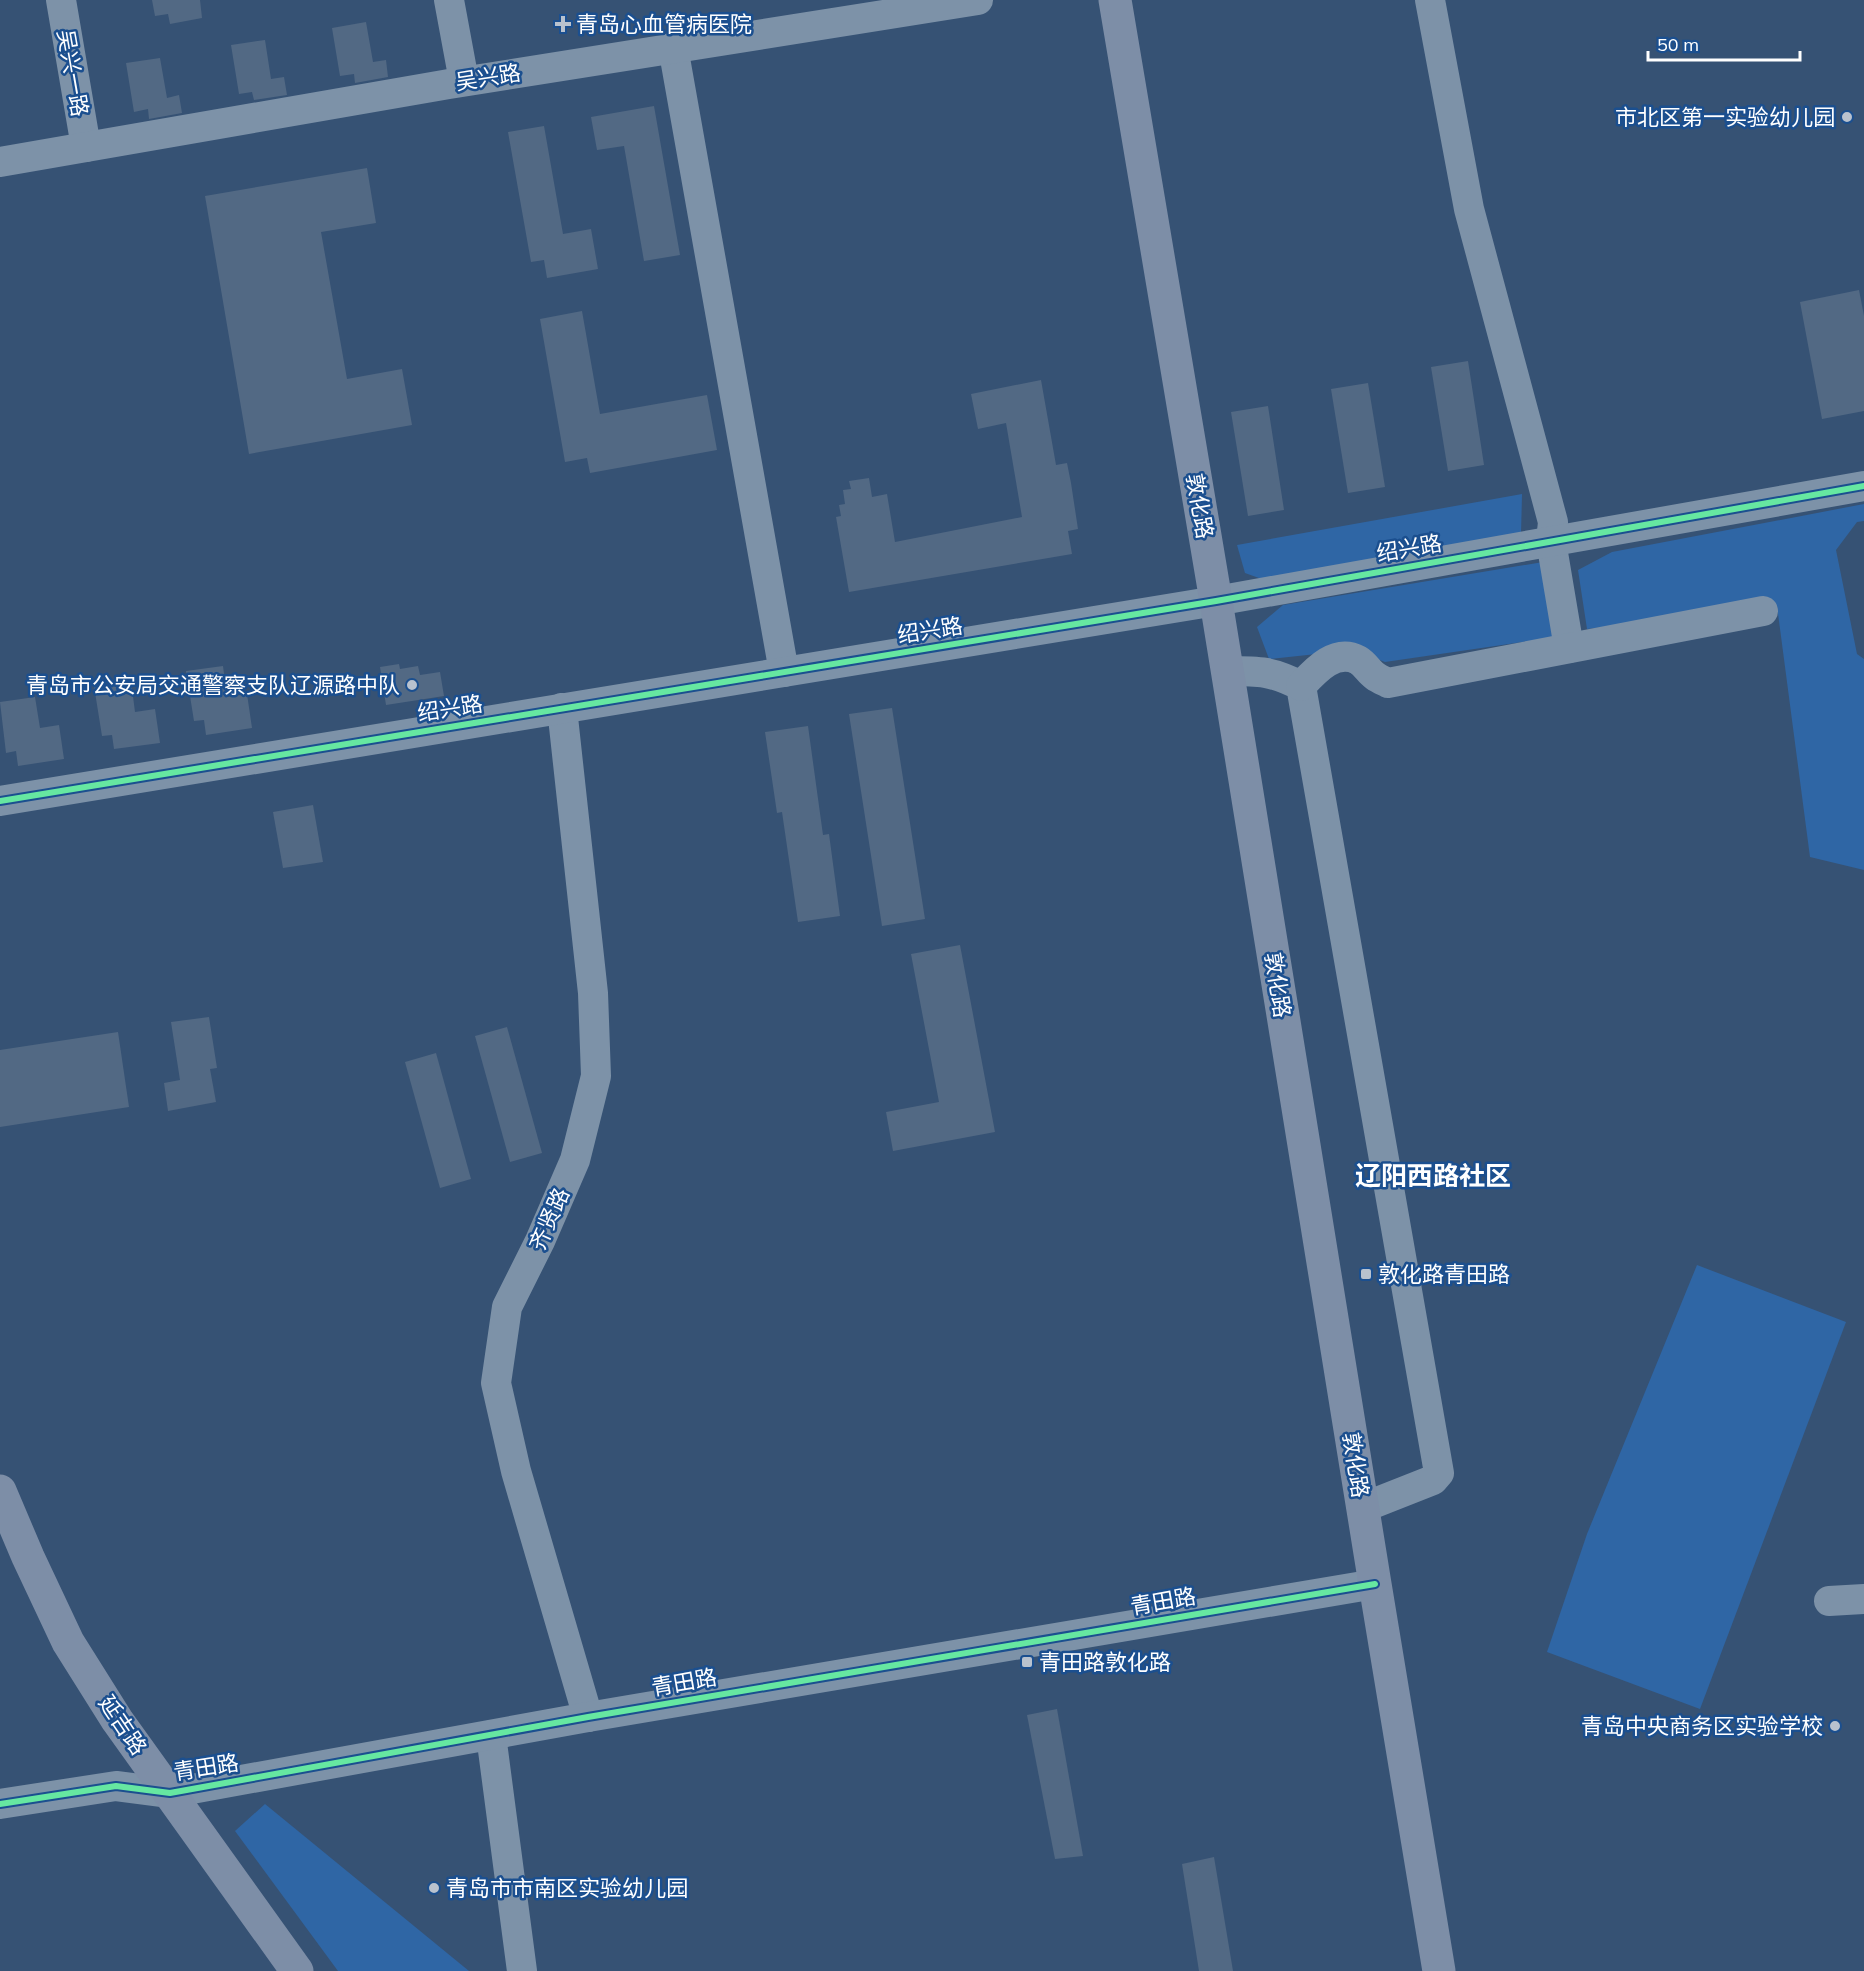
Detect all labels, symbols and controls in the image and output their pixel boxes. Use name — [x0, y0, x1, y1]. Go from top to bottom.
place label: 青岛心血管病医院 — [576, 10, 752, 38]
marker: 青岛心血管病医院 — [554, 15, 572, 33]
scale bar — [1648, 24, 1800, 62]
street label: 吴兴一路 — [52, 27, 94, 119]
text: 50 m — [1657, 33, 1699, 56]
street label: 吴兴路 — [453, 58, 523, 96]
place label: 市北区第一实验幼儿园 — [1615, 103, 1835, 131]
marker: 市北区第一实验幼儿园 — [1840, 110, 1854, 124]
street label: 敦化路 — [1180, 471, 1220, 541]
street label: 绍兴路 — [1374, 528, 1444, 568]
street label: 绍兴路 — [895, 611, 965, 649]
place label: 青岛市公安局交通警察支队辽源路中队 — [26, 671, 400, 699]
marker: 青岛市公安局交通警察支队辽源路中队 — [405, 678, 419, 692]
street label: 绍兴路 — [415, 689, 485, 727]
street label: 敦化路 — [1259, 950, 1297, 1020]
district label: 辽阳西路社区 — [1355, 1159, 1511, 1192]
street label: 齐贤路 — [523, 1183, 575, 1255]
place label: 敦化路青田路 — [1378, 1260, 1510, 1288]
marker: 敦化路青田路 — [1359, 1267, 1373, 1281]
street label: 敦化路 — [1337, 1430, 1375, 1500]
street label: 青田路 — [1128, 1581, 1198, 1621]
place label: 青田路敦化路 — [1039, 1648, 1171, 1676]
marker: 青田路敦化路 — [1020, 1655, 1034, 1669]
street label: 青田路 — [649, 1662, 719, 1702]
street label: 延吉路 — [93, 1690, 153, 1760]
place label: 青岛中央商务区实验学校 — [1581, 1712, 1823, 1740]
marker: 青岛中央商务区实验学校 — [1828, 1719, 1842, 1733]
street label: 青田路 — [171, 1748, 241, 1786]
place label: 青岛市市南区实验幼儿园 — [446, 1874, 688, 1902]
marker: 青岛市市南区实验幼儿园 — [427, 1881, 441, 1895]

